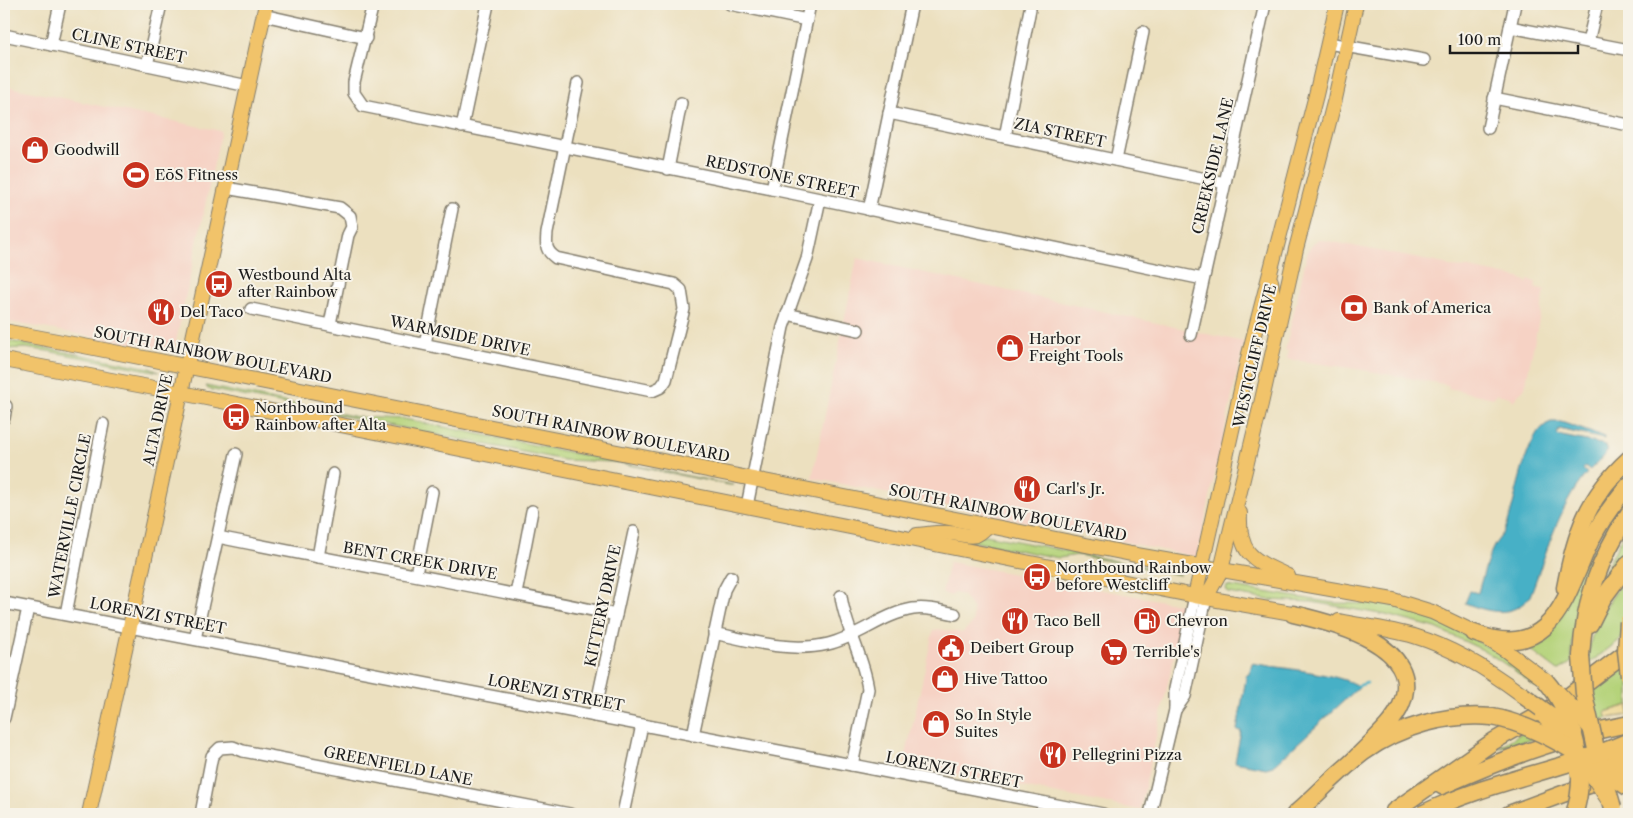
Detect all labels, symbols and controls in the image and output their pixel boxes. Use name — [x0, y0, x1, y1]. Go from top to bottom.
scale bar — [1450, 22, 1578, 54]
street label: CLINE STREET — [70, 24, 189, 67]
text: 100 m — [1458, 30, 1501, 49]
street label: CREEKSIDE LANE — [1188, 96, 1237, 236]
street label: ZIA STREET — [1012, 114, 1109, 152]
shop icon: Goodwill — [20, 135, 50, 165]
place label: Goodwill — [54, 140, 120, 159]
street label: REDSTONE STREET — [704, 151, 861, 202]
sports icon: EōS Fitness — [121, 160, 151, 190]
place label: EōS Fitness — [155, 165, 238, 184]
place label: Westbound Alta after Rainbow — [237, 265, 352, 301]
bus stop icon: Westbound Alta after Rainbow — [204, 269, 234, 299]
street label: WESTCLIFF DRIVE — [1229, 282, 1280, 431]
bank icon: Bank of America — [1339, 293, 1369, 323]
restaurant icon: Del Taco — [146, 297, 176, 327]
place label: Bank of America — [1373, 298, 1491, 317]
place label: Del Taco — [180, 302, 243, 321]
street label: WARMSIDE DRIVE — [387, 311, 532, 360]
street label: SOUTH RAINBOW BOULEVARD — [93, 322, 334, 387]
place label: Harbor Freight Tools — [1029, 329, 1123, 365]
shop icon: Harbor Freight Tools — [995, 333, 1025, 363]
street label: ALTA DRIVE — [138, 372, 177, 469]
place label: Northbound Rainbow after Alta — [255, 398, 387, 434]
street label: SOUTH RAINBOW BOULEVARD — [491, 401, 732, 466]
bus stop icon: Northbound Rainbow after Alta — [221, 402, 251, 432]
street label: WATERVILLE CIRCLE — [44, 432, 95, 601]
restaurant icon: Carl's Jr. — [1012, 474, 1042, 504]
place label: Carl's Jr. — [1046, 479, 1105, 498]
street label: SOUTH RAINBOW BOULEVARD — [888, 480, 1129, 545]
street label: BENT CREEK DRIVE — [341, 538, 499, 583]
street label: KITTERY DRIVE — [580, 543, 625, 669]
place label: Northbound Rainbow before Westcliff — [1056, 558, 1212, 594]
bus stop icon: Northbound Rainbow before Westcliff — [1022, 562, 1052, 592]
street label: LORENZI STREET — [88, 593, 229, 638]
restaurant icon: Taco Bell — [1000, 606, 1030, 636]
fuel station icon: Chevron — [1132, 606, 1162, 636]
place label: Taco Bell — [1034, 611, 1101, 630]
place label: Chevron — [1166, 611, 1229, 630]
public building icon: Deibert Group — [936, 633, 966, 663]
supermarket icon: Terrible's — [1099, 637, 1129, 667]
place label: Deibert Group — [970, 638, 1074, 657]
place label: Terrible's — [1133, 642, 1200, 661]
shop icon: Hive Tattoo — [930, 664, 960, 694]
place label: Hive Tattoo — [964, 669, 1048, 688]
street label: LORENZI STREET — [486, 670, 627, 715]
place label: So In Style Suites — [955, 705, 1032, 741]
shop icon: So In Style Suites — [921, 709, 951, 739]
restaurant icon: Pellegrini Pizza — [1038, 740, 1068, 770]
street label: GREENFIELD LANE — [322, 742, 474, 789]
place label: Pellegrini Pizza — [1072, 745, 1182, 764]
street label: LORENZI STREET — [884, 747, 1025, 792]

